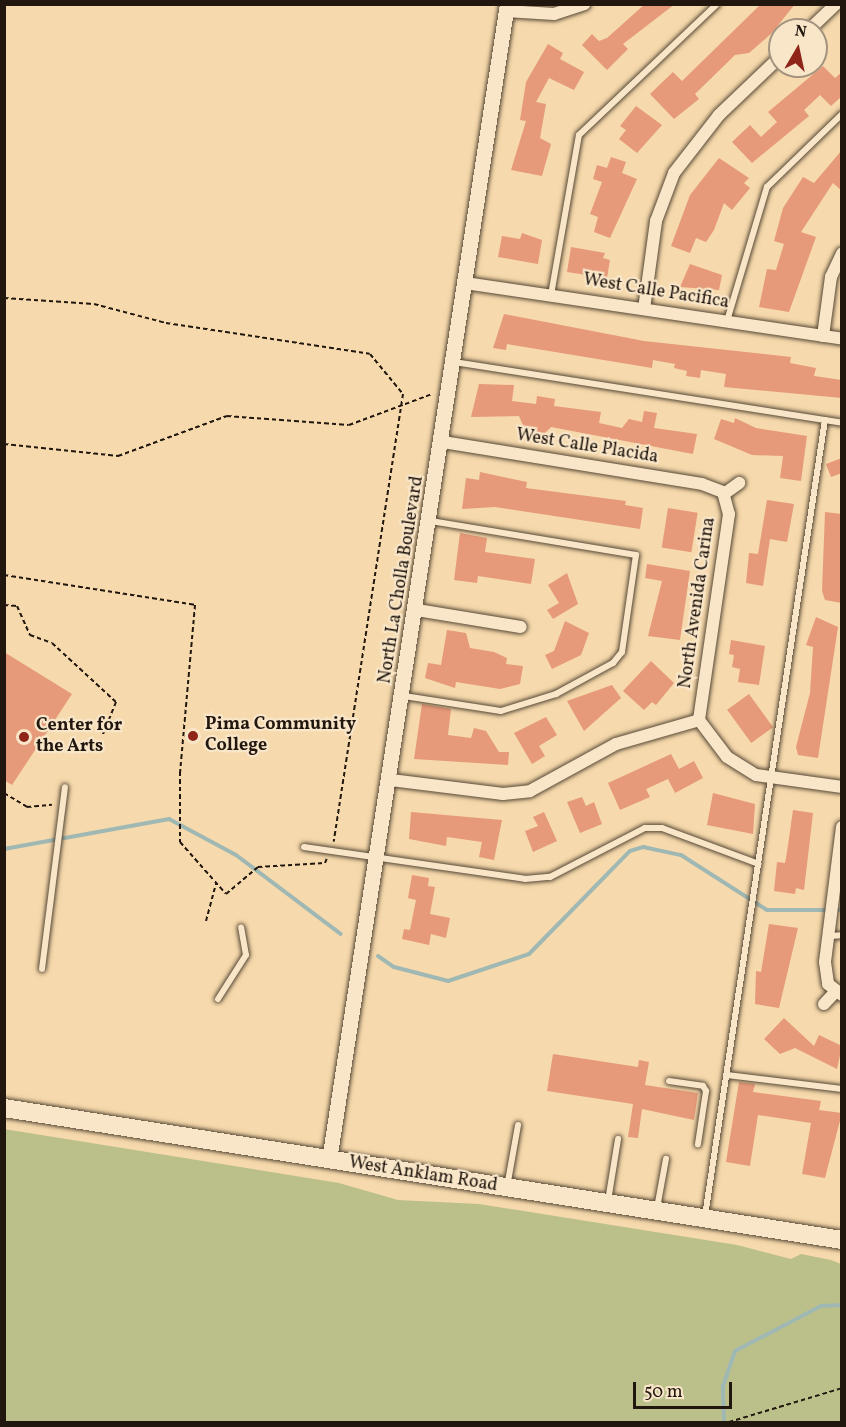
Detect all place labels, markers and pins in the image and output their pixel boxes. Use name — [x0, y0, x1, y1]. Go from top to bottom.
place label: Pima Community College — [205, 715, 356, 758]
place label: Center for the Arts — [36, 716, 122, 758]
marker: Pima Community College — [186, 729, 200, 743]
marker: Center for the Arts — [17, 730, 31, 744]

